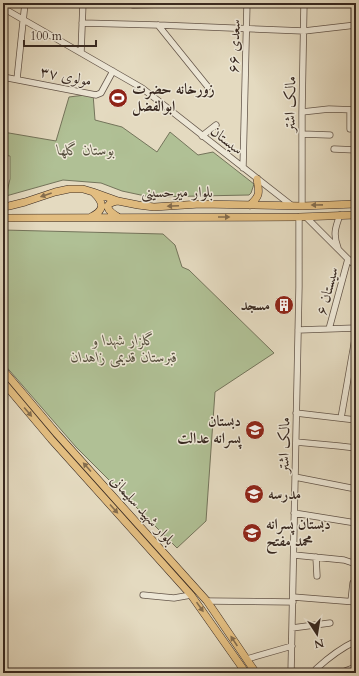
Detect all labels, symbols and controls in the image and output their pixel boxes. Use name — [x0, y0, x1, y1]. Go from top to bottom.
street label: سعدی ۶۶ — [223, 19, 245, 73]
scale bar — [24, 22, 96, 48]
text: 100 m — [30, 28, 63, 44]
street label: مولوی ۳۷ — [39, 61, 93, 91]
street label: مالک اشتر — [279, 76, 300, 134]
place label: زورخانه حضرت ابوالفضل — [132, 79, 215, 117]
sports icon: زورخانه حضرت ابوالفضل — [107, 87, 129, 109]
street label: سیستان — [207, 121, 247, 159]
park label: بوستان گلها — [55, 140, 115, 160]
street label: بلوار میرحسینی — [141, 182, 213, 203]
one-way arrow — [40, 192, 52, 198]
one-way arrow — [167, 202, 179, 209]
one-way arrow — [310, 202, 323, 208]
one-way arrow — [218, 214, 231, 220]
street label: سیستان ۶ — [311, 265, 343, 317]
building icon: مسجد — [273, 294, 295, 316]
place label: مسجد — [241, 295, 270, 315]
park label: گلزار شهدا و قبرستان قدیمی زاهدان — [70, 330, 178, 368]
one-way arrow — [24, 406, 33, 417]
place label: دبستان پسرانه عدالت — [177, 411, 243, 449]
street label: مالک اشتر — [273, 417, 294, 475]
school or university icon: دبستان پسرانه عدالت — [244, 419, 266, 441]
one-way arrow — [83, 463, 92, 472]
street label: بلوار شهید سلیمانی — [106, 471, 180, 550]
school or university icon: مدرسه — [243, 483, 265, 505]
place label: مدرسه — [268, 484, 301, 504]
one-way arrow — [110, 504, 119, 514]
place label: دبستان پسرانه محمد مفتح — [266, 514, 331, 555]
school or university icon: دبستان پسرانه محمد مفتح — [241, 522, 263, 544]
one-way arrow — [196, 602, 204, 612]
north arrow — [297, 614, 337, 654]
one-way arrow — [231, 635, 238, 646]
text: N — [312, 635, 325, 652]

